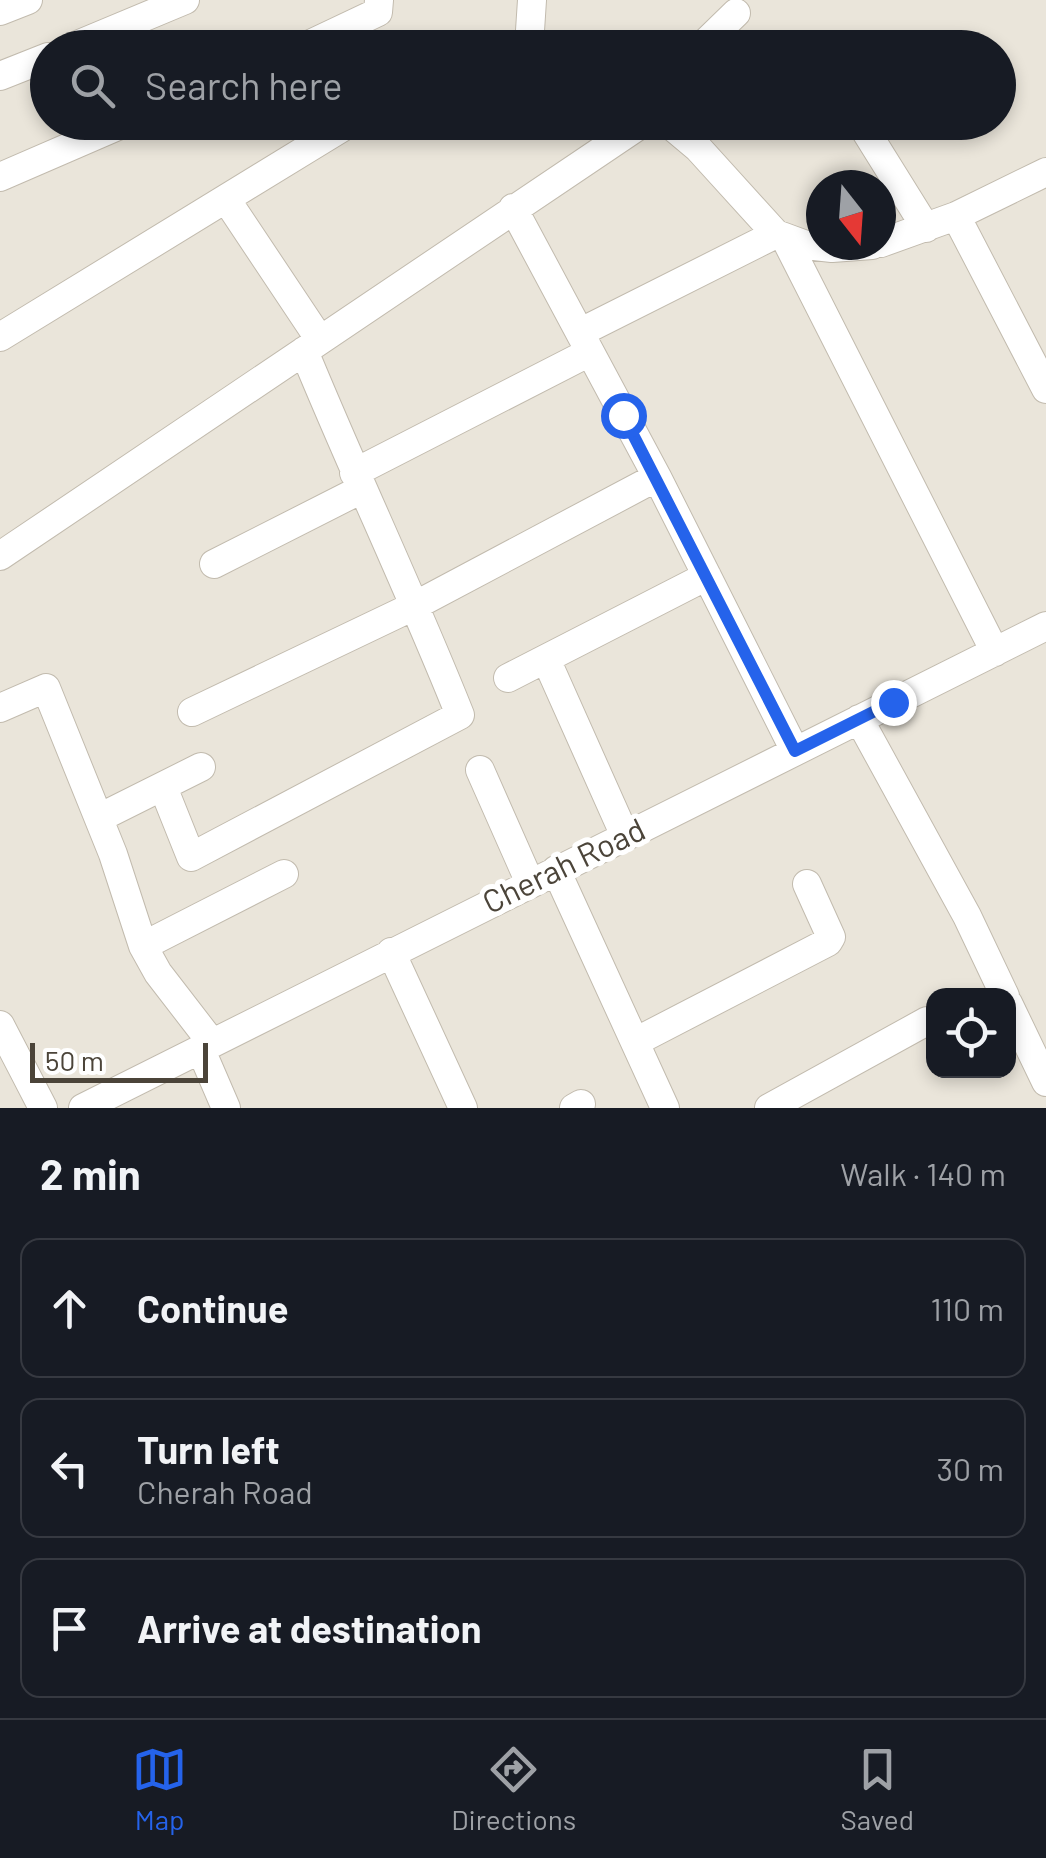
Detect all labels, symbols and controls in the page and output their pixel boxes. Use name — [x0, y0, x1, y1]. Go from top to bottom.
search box — [30, 30, 1016, 140]
icon: search — [65, 58, 120, 113]
text: Search here — [145, 62, 343, 108]
north arrow — [806, 170, 896, 260]
route start — [601, 393, 647, 439]
route end — [871, 680, 917, 726]
street label: Cherah Road — [476, 809, 650, 920]
map controls — [926, 988, 1016, 1078]
button: locate — [926, 988, 1016, 1078]
scale bar — [30, 1038, 208, 1082]
text: 50 m — [45, 1043, 104, 1077]
text: 2 min — [40, 1148, 141, 1198]
text: Walk · 140 m — [840, 1154, 1006, 1192]
icon: ahead — [42, 1281, 97, 1336]
text: Continue — [137, 1285, 288, 1331]
text: 110 m — [931, 1289, 1004, 1327]
text: Turn left — [137, 1426, 280, 1472]
icon: left — [42, 1441, 97, 1496]
text: 30 m — [937, 1449, 1004, 1487]
text: Cherah Road — [137, 1472, 313, 1510]
icon: arrive — [42, 1601, 97, 1656]
text: Arrive at destination — [137, 1605, 482, 1651]
tab: Map — [132, 1742, 187, 1836]
tab: Directions — [451, 1742, 576, 1836]
tab: Saved — [840, 1742, 914, 1836]

